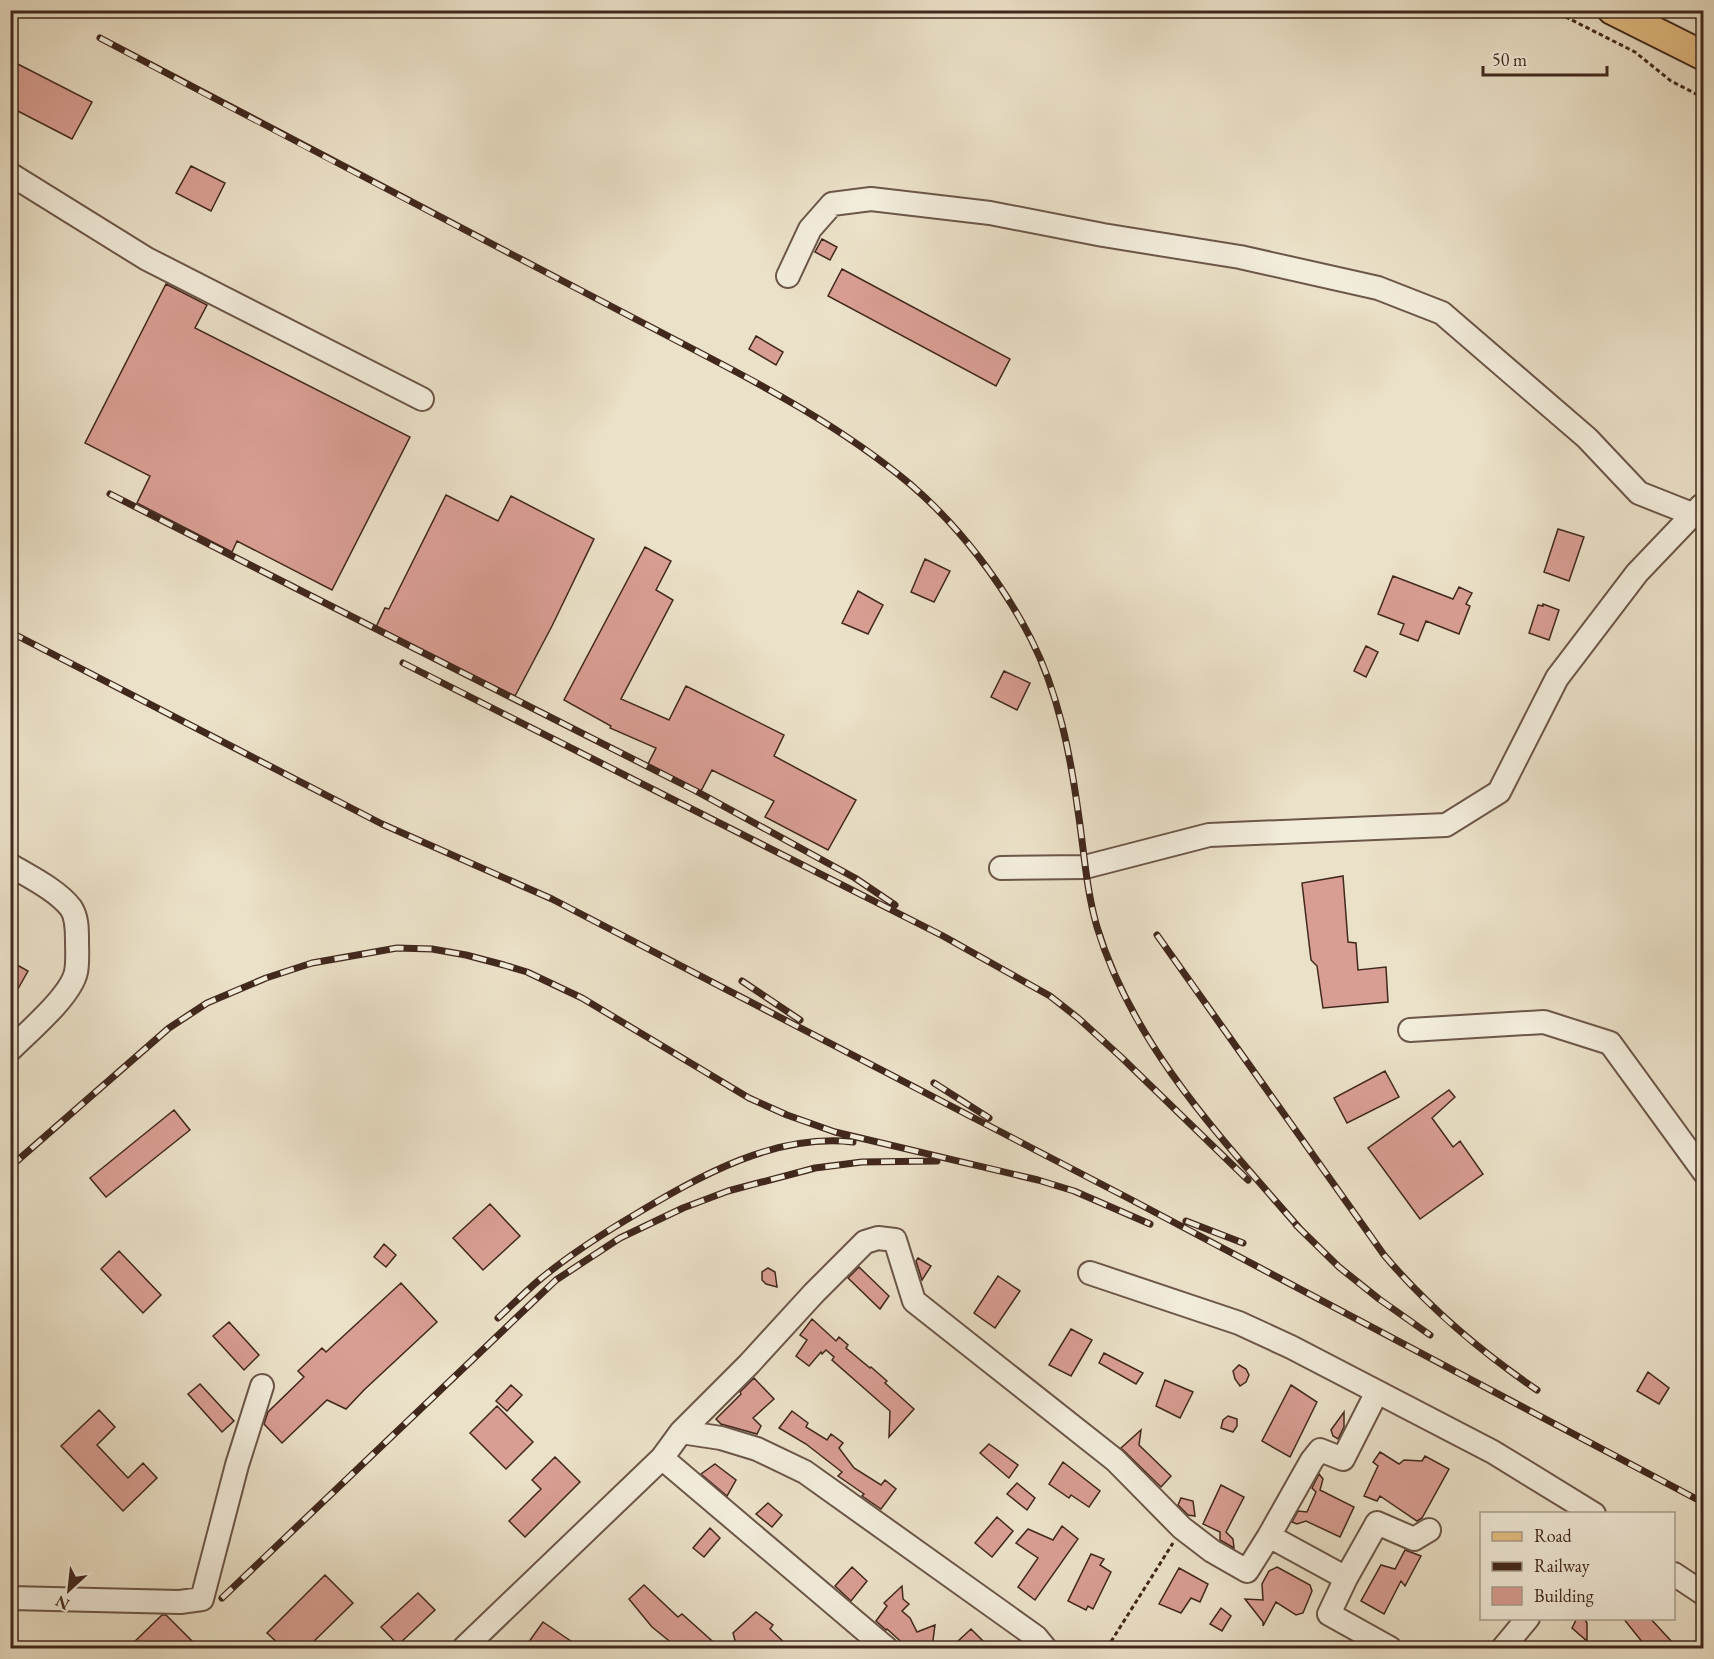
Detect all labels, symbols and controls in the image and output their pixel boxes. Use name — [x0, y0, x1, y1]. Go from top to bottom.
scale bar — [1483, 39, 1608, 77]
text: 50 m — [1492, 48, 1527, 71]
legend — [1480, 1512, 1675, 1620]
text: Road — [1534, 1524, 1573, 1547]
text: Railway — [1534, 1554, 1590, 1577]
north arrow — [39, 1560, 99, 1620]
text: Building — [1534, 1584, 1594, 1607]
text: N — [52, 1591, 73, 1615]

